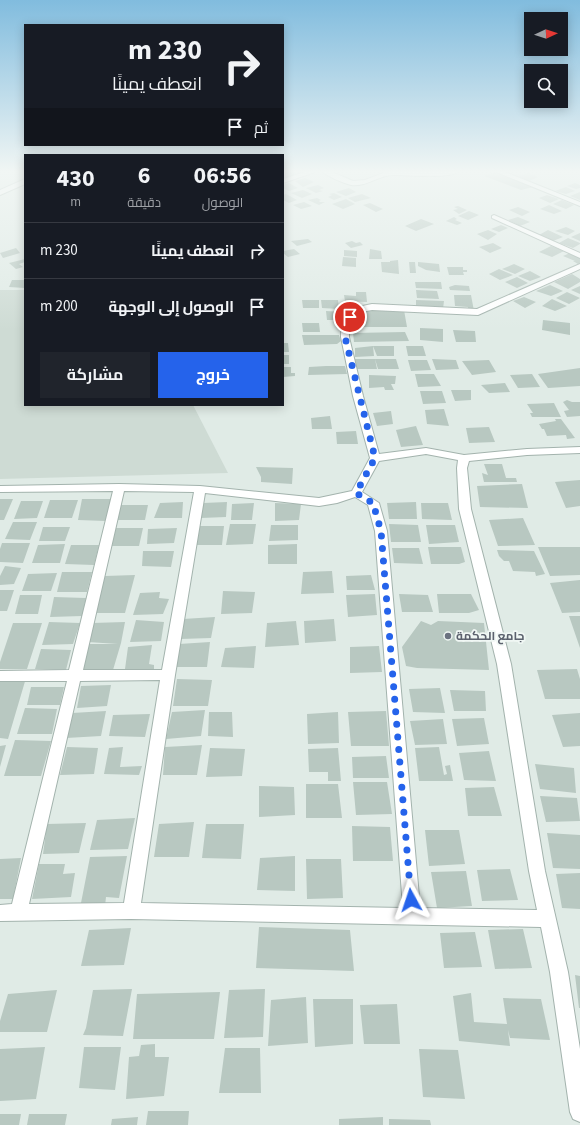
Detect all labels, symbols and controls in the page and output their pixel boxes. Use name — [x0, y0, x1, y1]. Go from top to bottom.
north arrow — [524, 12, 568, 56]
map controls — [524, 12, 568, 108]
text: 230 m — [128, 30, 202, 70]
icon: right — [216, 40, 268, 92]
button: search — [524, 64, 568, 108]
text: انعطف يمينًا — [112, 72, 202, 97]
icon: arrive — [224, 116, 246, 138]
text: ثم — [254, 118, 268, 139]
text: 6 — [138, 158, 150, 193]
text: 06:56 — [194, 158, 251, 193]
text: 430 — [57, 161, 95, 196]
text: m — [70, 193, 81, 211]
text: دقيقة — [127, 194, 161, 212]
text: الوصول — [202, 194, 243, 212]
text: 230 m — [40, 240, 78, 261]
icon: right — [246, 240, 268, 262]
text: انعطف يمينًا — [151, 241, 234, 262]
text: 200 m — [40, 296, 78, 317]
icon: arrive — [246, 296, 268, 318]
text: الوصول إلى الوجهة — [108, 297, 234, 318]
pin — [333, 300, 367, 334]
icon: arrive — [339, 306, 361, 328]
button: مشاركة — [40, 352, 150, 398]
button: خروج — [158, 352, 268, 398]
place label: جامع الحكمة — [456, 628, 525, 645]
marker: جامع الحكمة — [443, 631, 453, 641]
position arrow — [390, 879, 432, 921]

